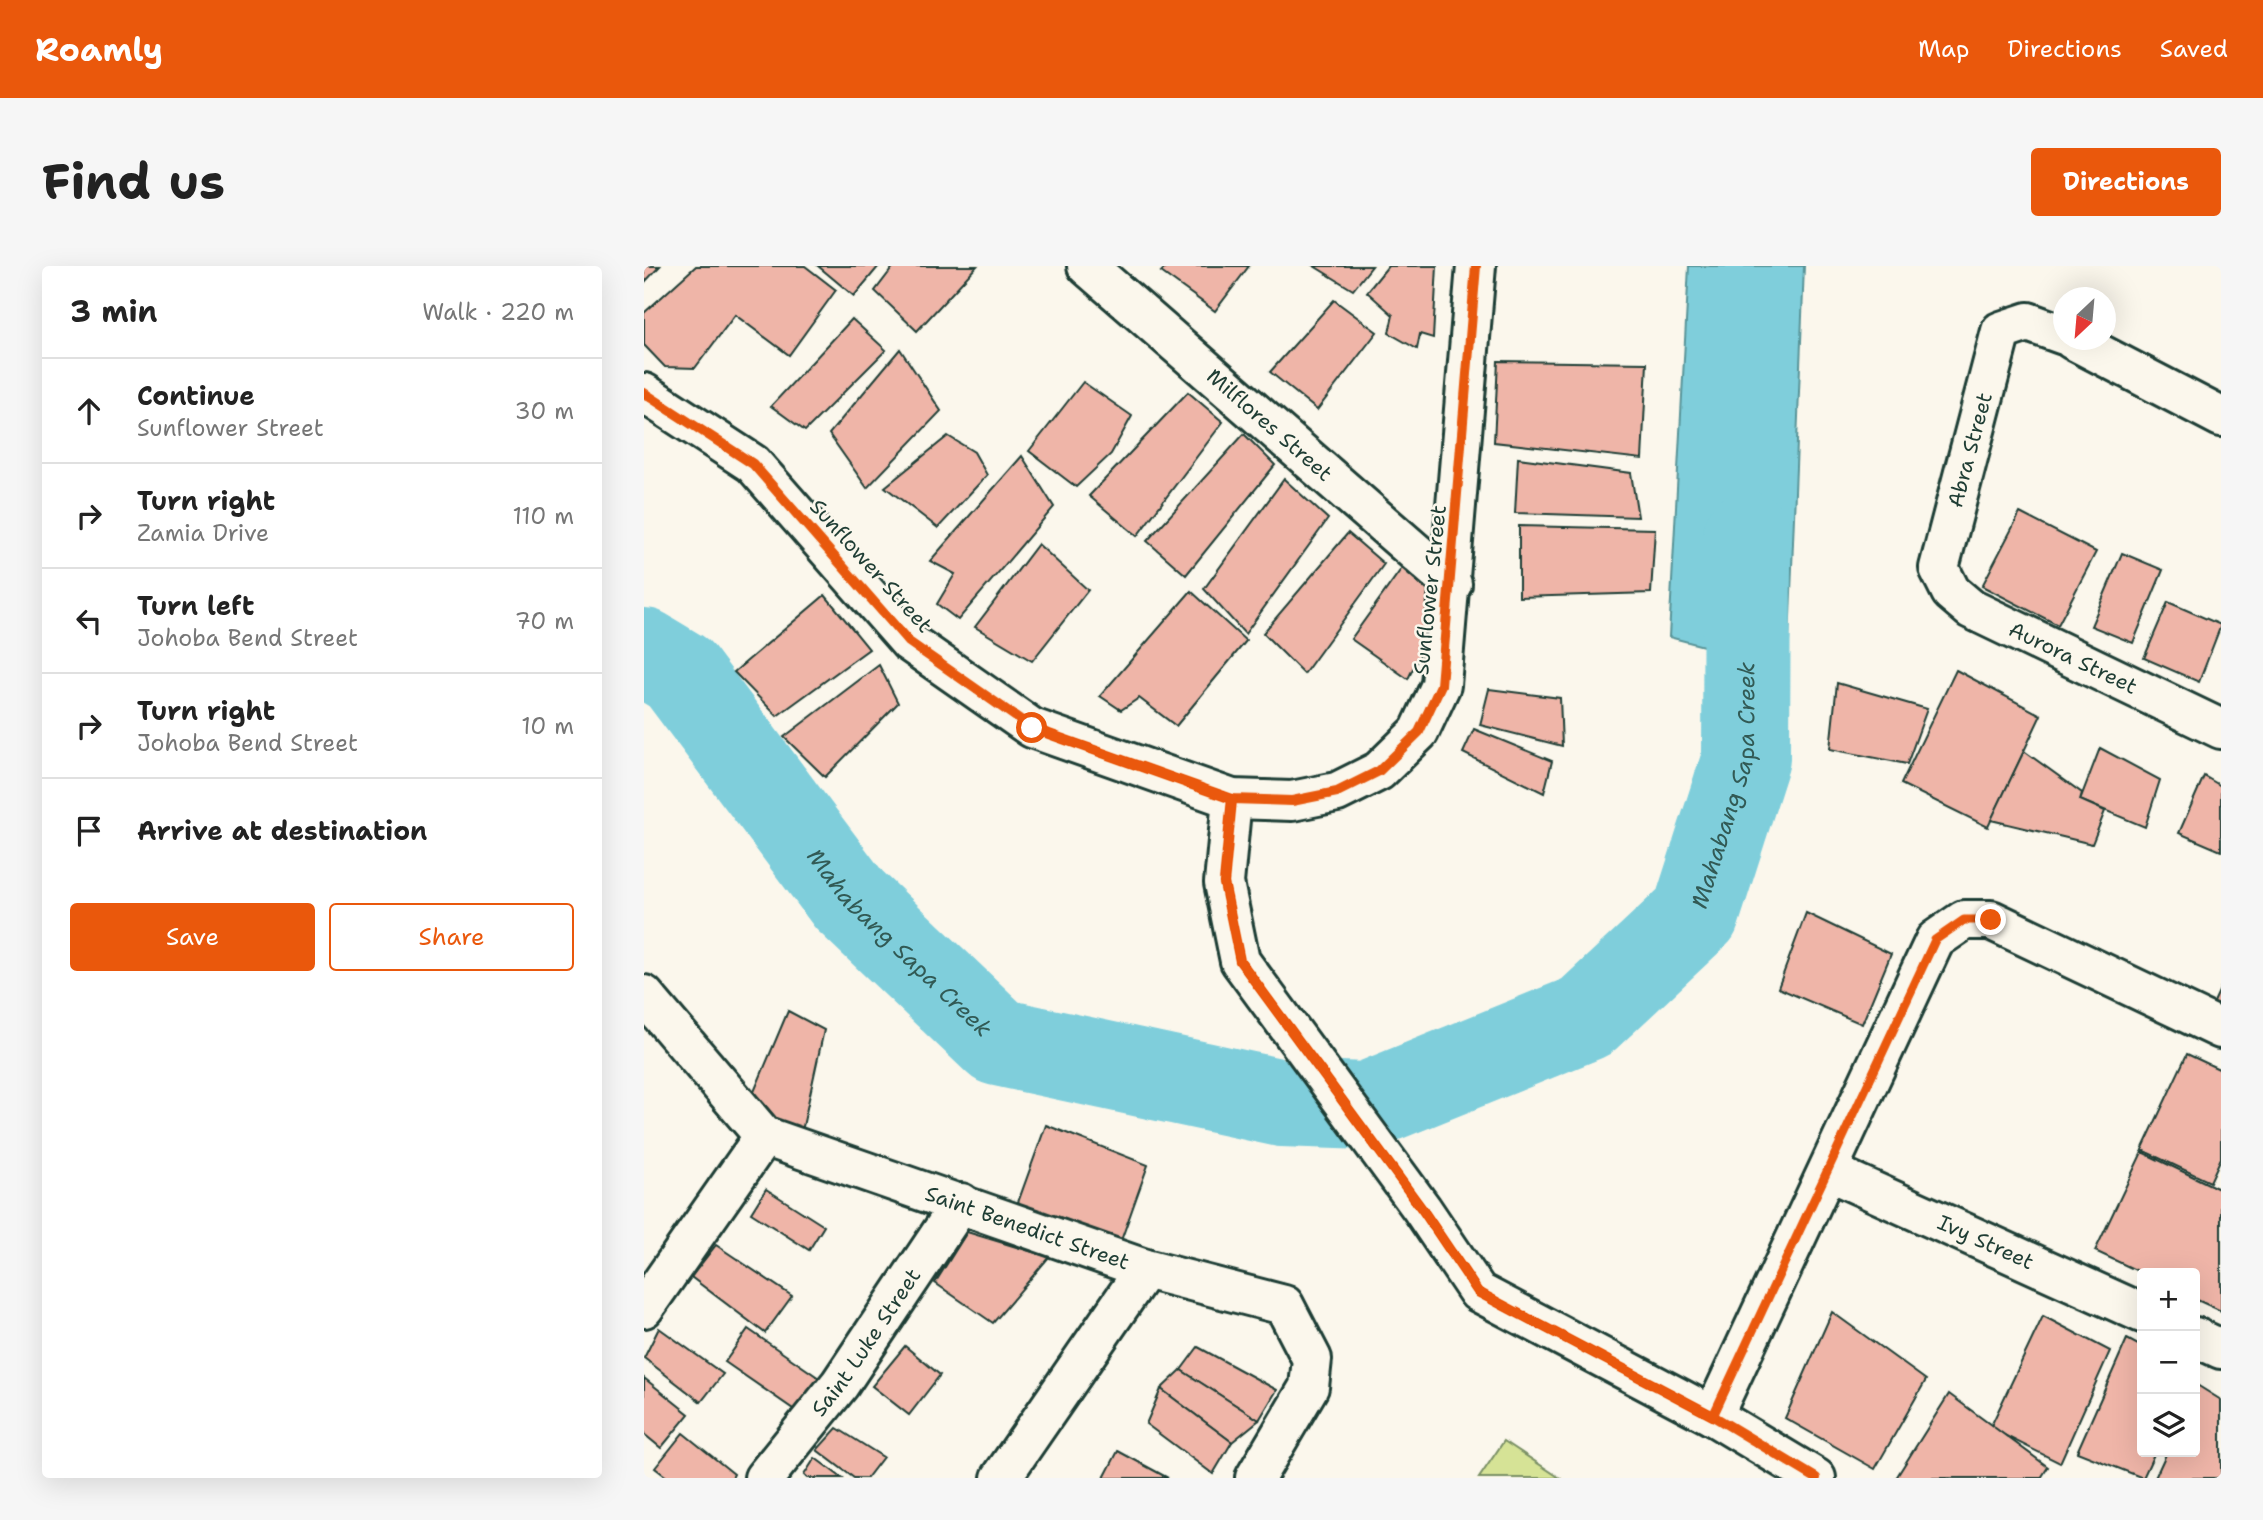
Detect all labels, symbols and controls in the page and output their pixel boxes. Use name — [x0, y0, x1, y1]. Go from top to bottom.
text: Roamly — [35, 27, 163, 72]
text: Map — [1918, 33, 1969, 65]
text: Directions — [2007, 33, 2122, 65]
text: Saved — [2160, 33, 2228, 65]
button: Directions — [2031, 148, 2221, 216]
text: Find us — [42, 149, 225, 215]
north arrow — [2053, 287, 2116, 350]
text: 3 min — [70, 291, 157, 332]
text: Walk · 220 m — [422, 297, 574, 327]
street label: Milflores Street — [1201, 362, 1338, 487]
text: Continue — [137, 378, 255, 413]
street label: Abra Street — [1941, 389, 1999, 511]
icon: ahead — [70, 392, 108, 430]
text: 30 m — [515, 396, 574, 426]
text: Sunflower Street — [137, 413, 324, 443]
text: Turn right — [137, 483, 275, 518]
street label: Sunflower Street — [804, 493, 938, 639]
icon: right — [70, 497, 108, 535]
text: 110 m — [512, 501, 574, 531]
street label: Sunflower Street — [1407, 504, 1453, 676]
text: Zamia Drive — [137, 518, 269, 548]
text: Turn left — [137, 588, 254, 623]
icon: left — [70, 602, 108, 640]
text: 70 m — [515, 606, 574, 636]
street label: Aurora Street — [2004, 615, 2142, 701]
text: Johoba Bend Street — [137, 623, 358, 653]
water label: Mahabang Sapa Creek — [1684, 662, 1761, 912]
text: Turn right — [137, 693, 275, 728]
icon: right — [70, 707, 108, 745]
text: 10 m — [521, 711, 574, 741]
route start — [1016, 712, 1047, 743]
text: Johoba Bend Street — [137, 728, 358, 758]
icon: arrive — [70, 812, 108, 850]
text: Arrive at destination — [137, 813, 427, 848]
water label: Mahabang Sapa Creek — [800, 842, 998, 1043]
button: Save — [70, 903, 315, 971]
button: Share — [329, 903, 574, 971]
route end — [1975, 904, 2006, 935]
street label: Saint Benedict Street — [921, 1179, 1133, 1276]
street label: Ivy Street — [1933, 1208, 2038, 1276]
street label: Saint Luke Street — [805, 1263, 927, 1422]
map controls — [2137, 1268, 2200, 1457]
button: + — [2137, 1268, 2200, 1331]
button: − — [2137, 1331, 2200, 1394]
button: layers — [2137, 1394, 2200, 1457]

